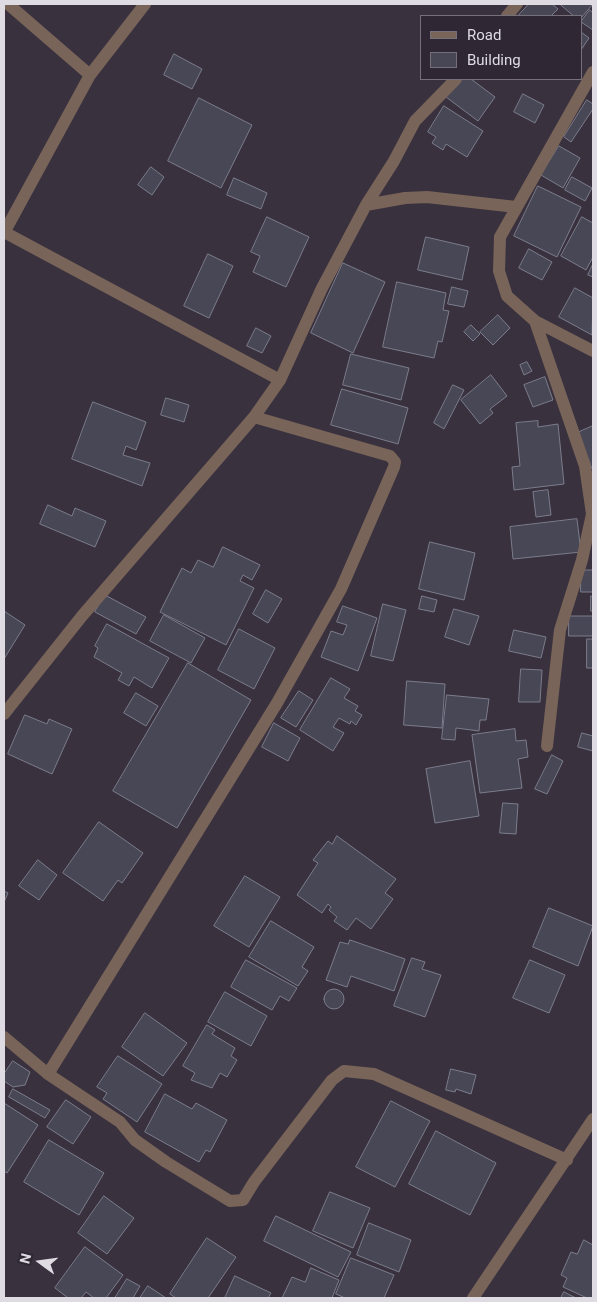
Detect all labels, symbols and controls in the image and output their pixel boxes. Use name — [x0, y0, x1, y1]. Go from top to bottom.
legend — [420, 15, 582, 80]
text: Road — [467, 26, 501, 44]
text: Building — [467, 51, 521, 69]
north arrow — [15, 1237, 65, 1287]
text: N — [16, 1252, 34, 1265]

